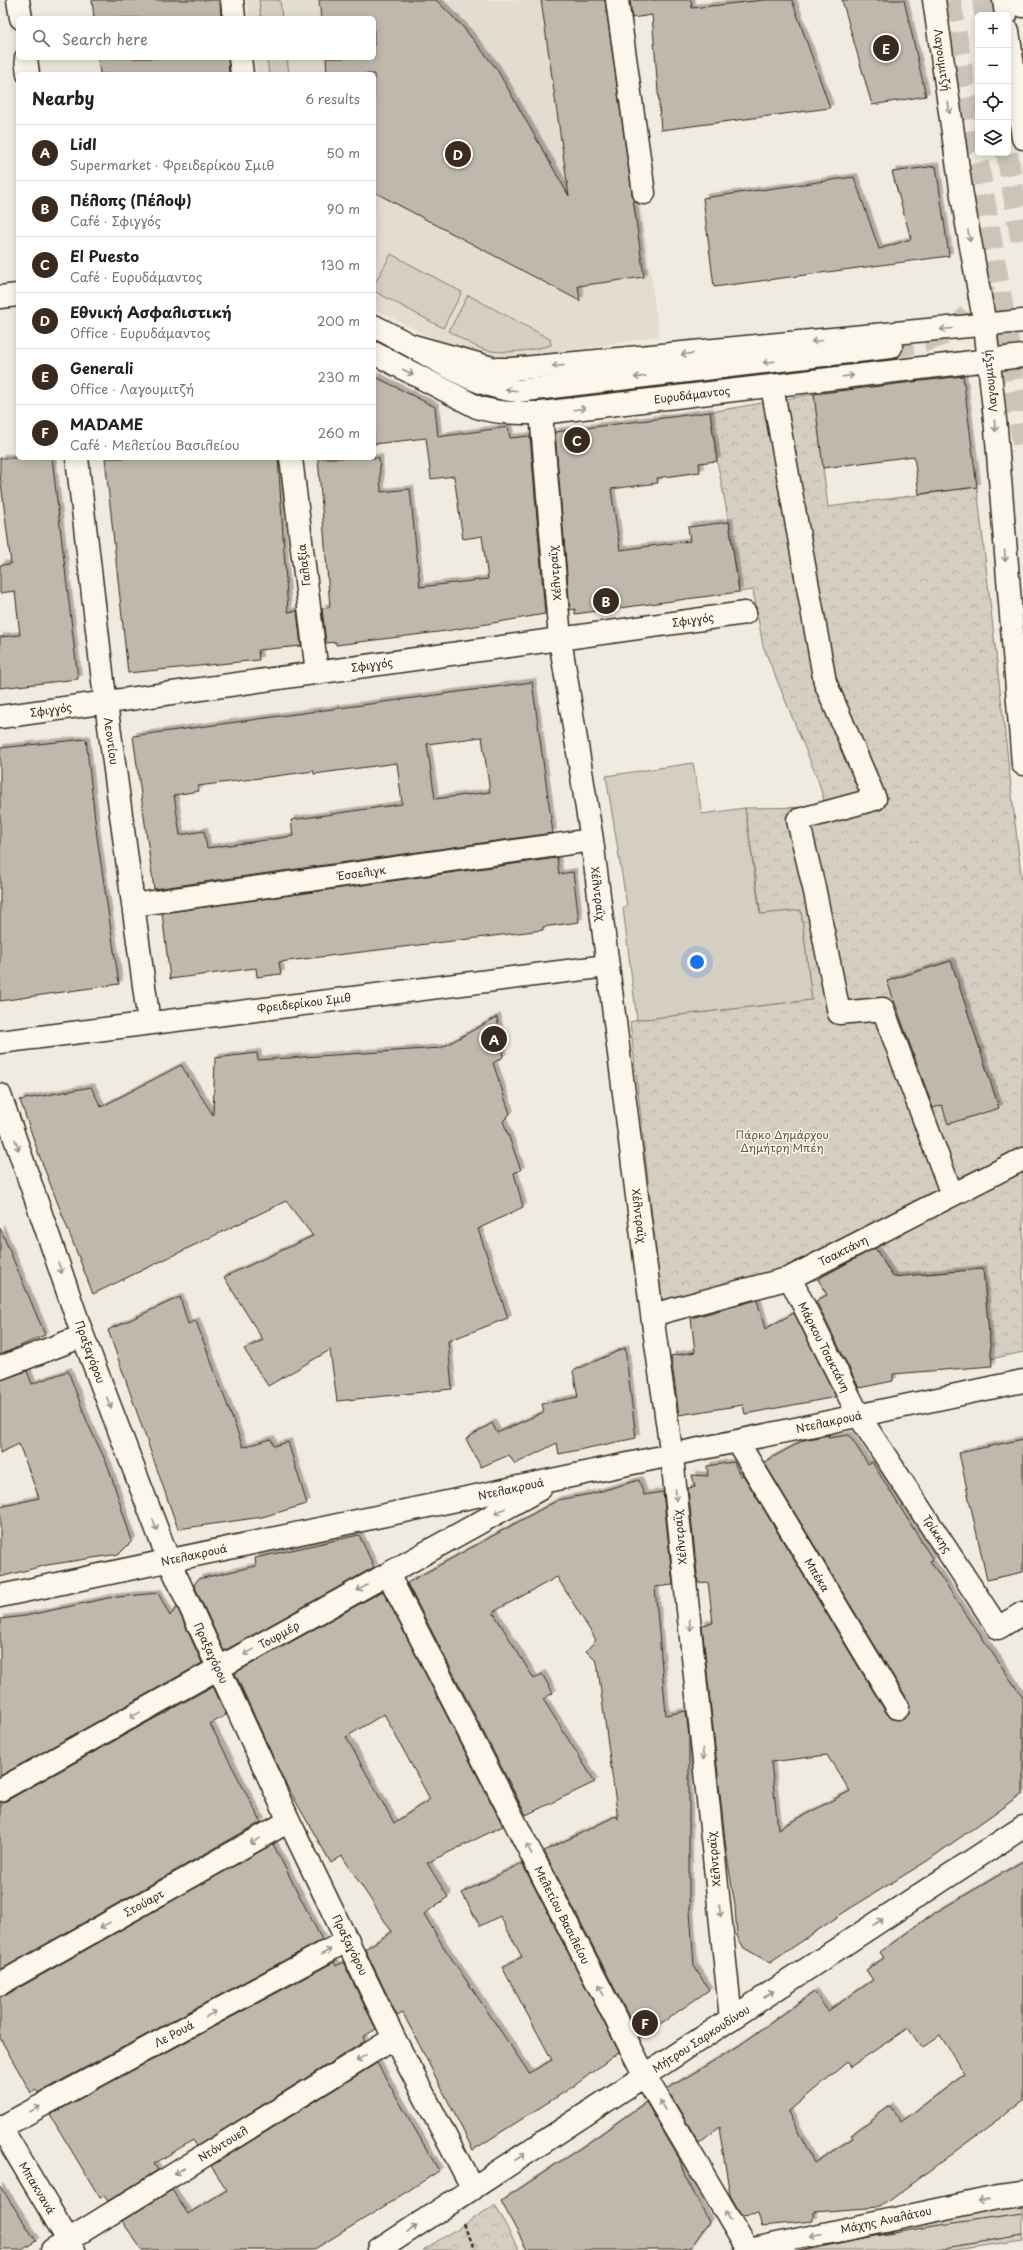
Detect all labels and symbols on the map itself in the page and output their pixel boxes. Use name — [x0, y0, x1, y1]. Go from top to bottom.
street label: Λαγουμιτζή — [930, 28, 955, 92]
pin: E — [873, 33, 899, 63]
one-way arrow — [945, 101, 953, 114]
pin: D — [445, 139, 471, 169]
one-way arrow — [965, 229, 973, 242]
one-way arrow — [940, 325, 953, 333]
one-way arrow — [811, 338, 824, 345]
street label: Λαγουμιτζή — [978, 349, 1001, 413]
one-way arrow — [681, 350, 694, 357]
one-way arrow — [763, 358, 776, 365]
one-way arrow — [552, 362, 565, 369]
one-way arrow — [402, 369, 414, 376]
one-way arrow — [634, 373, 647, 380]
one-way arrow — [841, 373, 854, 380]
street label: Ευρυδάμαντος — [653, 381, 731, 408]
one-way arrow — [505, 387, 518, 394]
one-way arrow — [573, 405, 586, 413]
one-way arrow — [992, 419, 999, 432]
pin: C — [564, 425, 590, 455]
street label: Γαλαξία — [292, 543, 315, 587]
street label: Χέλντραϊχ — [544, 544, 565, 601]
one-way arrow — [1002, 549, 1009, 562]
pin: B — [593, 586, 619, 616]
street label: Σφιγγός — [671, 608, 715, 631]
street label: Σφιγγός — [350, 653, 394, 676]
street label: Σφιγγός — [29, 698, 73, 721]
street label: Λεοντίου — [100, 716, 123, 766]
street label: Έσσελιγκ — [335, 861, 387, 885]
street label: Χέλντραϊχ — [587, 866, 610, 923]
your location — [687, 952, 707, 972]
street label: Φρειδερίκου Σμιθ — [256, 988, 352, 1017]
pin: A — [481, 1024, 507, 1054]
park label: Πάρκο Δημάρχου Δημήτρη Μπέη — [735, 1126, 829, 1156]
one-way arrow — [14, 1139, 22, 1151]
street label: Χέλντραϊχ — [628, 1188, 651, 1245]
street label: Τσακτάνη — [815, 1231, 870, 1270]
one-way arrow — [56, 1262, 64, 1274]
street label: Μάρκου Τσακτάνη — [794, 1299, 855, 1395]
street label: Πραξαγόρου — [71, 1318, 110, 1386]
one-way arrow — [105, 1397, 113, 1409]
street label: Ντελακρουά — [794, 1406, 863, 1437]
street label: Ντελακρουά — [476, 1473, 545, 1504]
one-way arrow — [672, 1488, 680, 1501]
one-way arrow — [494, 1508, 506, 1516]
street label: Χέλντραϊχ — [668, 1508, 691, 1565]
street label: Τρίκκης — [919, 1511, 956, 1556]
one-way arrow — [152, 1518, 160, 1530]
street label: Ντελακρουά — [159, 1539, 228, 1570]
street label: Μπέκα — [801, 1554, 834, 1595]
one-way arrow — [356, 1585, 368, 1593]
street label: Τουρμέρ — [255, 1616, 303, 1653]
one-way arrow — [686, 1618, 693, 1631]
street label: Πραξαγόρου — [190, 1619, 233, 1686]
one-way arrow — [243, 1648, 255, 1656]
one-way arrow — [129, 1712, 141, 1719]
one-way arrow — [700, 1747, 707, 1760]
street label: Χέλντραϊχ — [702, 1830, 725, 1887]
one-way arrow — [249, 1837, 261, 1845]
one-way arrow — [525, 1843, 532, 1855]
street label: Μελετίου Βασιλείου — [530, 1863, 595, 1967]
street label: Στούαρτ — [120, 1884, 167, 1921]
one-way arrow — [716, 1904, 724, 1917]
street label: Πραξαγόρου — [328, 1912, 372, 1978]
one-way arrow — [872, 1918, 883, 1926]
one-way arrow — [99, 1922, 111, 1929]
one-way arrow — [319, 1948, 331, 1956]
one-way arrow — [596, 1984, 604, 1996]
one-way arrow — [764, 1989, 775, 1998]
street label: Μήτρου Σαρκουδίνου — [649, 2001, 753, 2077]
pin: F — [632, 2008, 658, 2038]
one-way arrow — [205, 2010, 217, 2017]
street label: Λε Ρουά — [151, 2016, 197, 2051]
one-way arrow — [355, 2055, 367, 2063]
one-way arrow — [657, 2099, 665, 2111]
one-way arrow — [29, 2105, 41, 2113]
street label: Ντόντουελ — [194, 2122, 251, 2166]
one-way arrow — [514, 2153, 525, 2161]
street label: Μπακνανά — [15, 2158, 60, 2217]
one-way arrow — [174, 2167, 185, 2175]
one-way arrow — [978, 2196, 991, 2204]
street label: Μάχης Αναλάτου — [839, 2202, 933, 2237]
one-way arrow — [723, 2210, 731, 2222]
one-way arrow — [406, 2224, 417, 2233]
one-way arrow — [810, 2231, 823, 2239]

